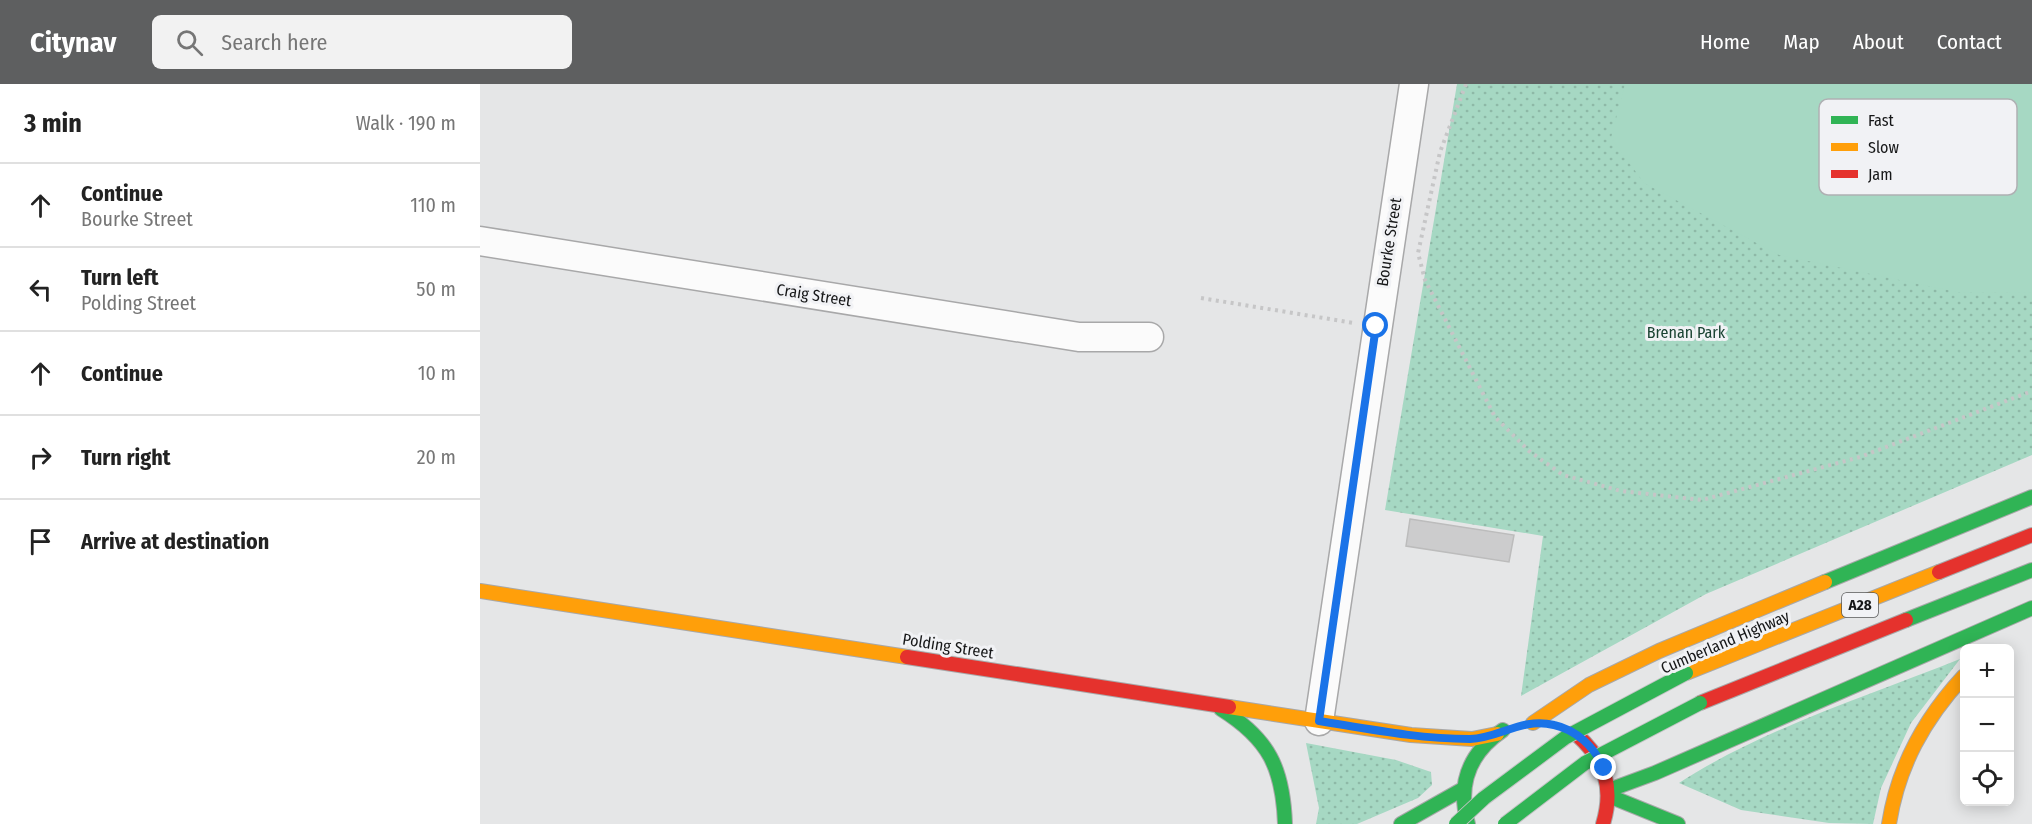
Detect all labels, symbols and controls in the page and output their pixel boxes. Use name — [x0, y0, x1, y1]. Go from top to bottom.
search box — [152, 15, 572, 69]
text: Citynav — [30, 26, 116, 59]
icon: search — [173, 26, 206, 59]
text: Search here — [221, 29, 327, 56]
text: Home — [1700, 29, 1750, 55]
text: Map — [1783, 29, 1820, 55]
text: About — [1853, 29, 1904, 55]
text: Contact — [1937, 29, 2002, 55]
legend — [1819, 99, 2017, 195]
text: 3 min — [24, 108, 82, 139]
text: Walk · 190 m — [356, 111, 456, 135]
text: Fast — [1868, 111, 1895, 130]
text: Slow — [1868, 138, 1899, 157]
text: Jam — [1868, 165, 1893, 184]
text: Continue — [81, 180, 163, 207]
icon: ahead — [24, 189, 57, 222]
text: 110 m — [410, 193, 456, 217]
street label: Bourke Street — [1373, 196, 1405, 288]
text: Bourke Street — [81, 207, 193, 231]
text: Turn left — [81, 264, 159, 291]
icon: left — [24, 273, 57, 306]
text: 50 m — [416, 277, 456, 301]
street label: Craig Street — [775, 280, 854, 310]
text: Polding Street — [81, 291, 196, 315]
route start — [1362, 312, 1388, 338]
park label: Brenan Park — [1647, 323, 1726, 342]
icon: ahead — [24, 357, 57, 390]
text: Continue — [81, 360, 163, 387]
text: 10 m — [418, 361, 456, 385]
icon: right — [24, 441, 57, 474]
text: Turn right — [81, 444, 170, 471]
text: 20 m — [417, 445, 456, 469]
icon: arrive — [24, 525, 57, 558]
text: Arrive at destination — [81, 528, 269, 555]
road number: A28 — [1842, 593, 1878, 617]
street label: Cumberland Highway — [1658, 606, 1793, 678]
street label: Polding Street — [901, 629, 996, 663]
map controls — [1960, 644, 2014, 806]
button: + — [1960, 644, 2014, 698]
button: − — [1960, 698, 2014, 752]
button: locate — [1960, 752, 2014, 806]
route end — [1590, 754, 1616, 780]

